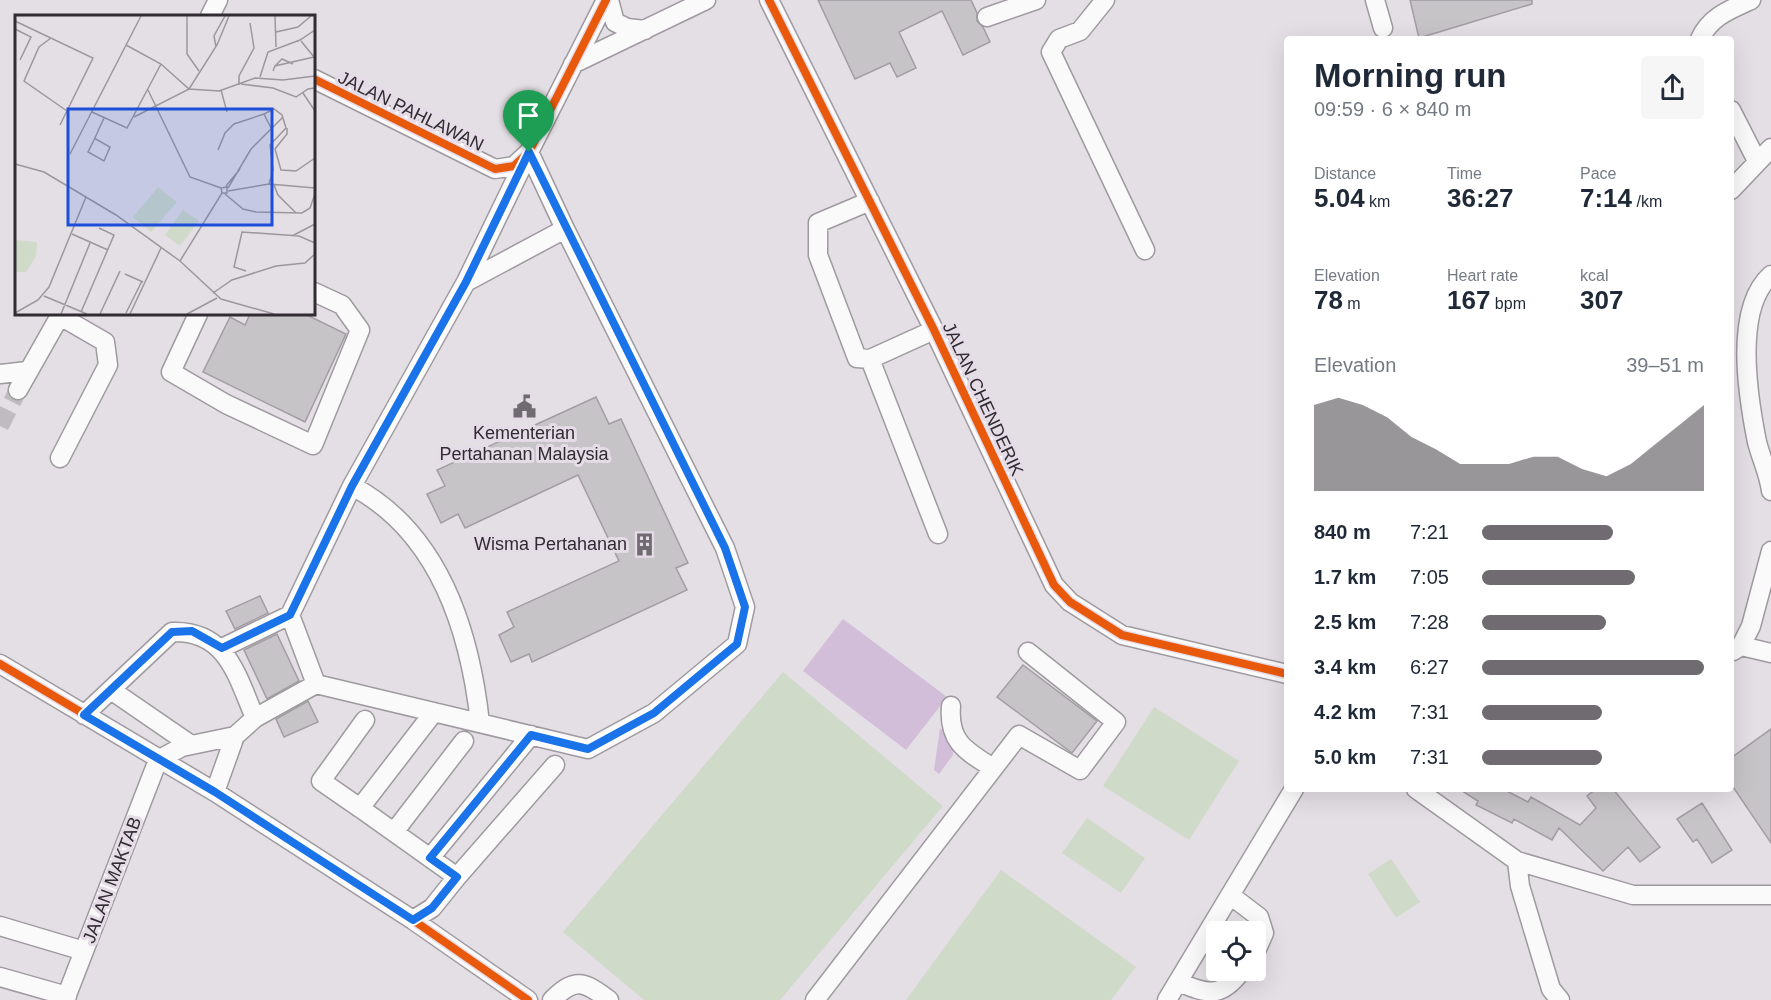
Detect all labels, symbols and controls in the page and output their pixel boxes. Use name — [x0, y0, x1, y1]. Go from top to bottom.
inset map — [15, 15, 315, 315]
button: share — [1641, 56, 1704, 119]
text: Morning run — [1314, 57, 1506, 94]
street label: JALAN PAHLAWAN — [335, 67, 487, 155]
pin — [503, 90, 554, 152]
text: 09:59 · 6 × 840 m — [1314, 98, 1471, 120]
icon: arrive — [512, 99, 545, 132]
text: Distance — [1314, 165, 1376, 182]
text: Time — [1447, 165, 1482, 182]
text: Pace — [1580, 165, 1616, 182]
text: 5.04 — [1314, 183, 1365, 213]
text: 36:27 — [1447, 183, 1514, 213]
text: 7:14 — [1580, 183, 1632, 213]
text: km — [1365, 193, 1390, 210]
text: /km — [1632, 193, 1662, 210]
text: Elevation — [1314, 267, 1380, 284]
text: Heart rate — [1447, 267, 1518, 284]
text: kcal — [1580, 267, 1608, 284]
text: 78 — [1314, 285, 1343, 315]
text: 167 — [1447, 285, 1490, 315]
text: 307 — [1580, 285, 1623, 315]
text: m — [1343, 295, 1361, 312]
text: bpm — [1490, 295, 1526, 312]
street label: JALAN CHENDERIK — [939, 319, 1027, 479]
text: Elevation — [1314, 354, 1396, 376]
text: 39–51 m — [1626, 354, 1704, 376]
public building icon: Kementerian Pertahanan Malaysia — [511, 394, 537, 420]
place label: Kementerian Pertahanan Malaysia — [439, 423, 610, 464]
text: 840 m — [1314, 521, 1371, 543]
text: 7:21 — [1410, 521, 1449, 543]
building icon: Wisma Pertahanan — [632, 531, 658, 557]
place label: Wisma Pertahanan — [474, 534, 627, 554]
text: 1.7 km — [1314, 566, 1376, 588]
text: 7:05 — [1410, 566, 1449, 588]
text: 2.5 km — [1314, 611, 1376, 633]
text: 7:28 — [1410, 611, 1449, 633]
text: 3.4 km — [1314, 656, 1376, 678]
text: 6:27 — [1410, 656, 1449, 678]
text: 4.2 km — [1314, 701, 1376, 723]
text: 7:31 — [1410, 701, 1449, 723]
text: 5.0 km — [1314, 746, 1376, 768]
text: 7:31 — [1410, 746, 1449, 768]
street label: JALAN MAKTAB — [79, 814, 145, 946]
map controls — [1206, 921, 1266, 981]
button: locate — [1206, 921, 1266, 981]

